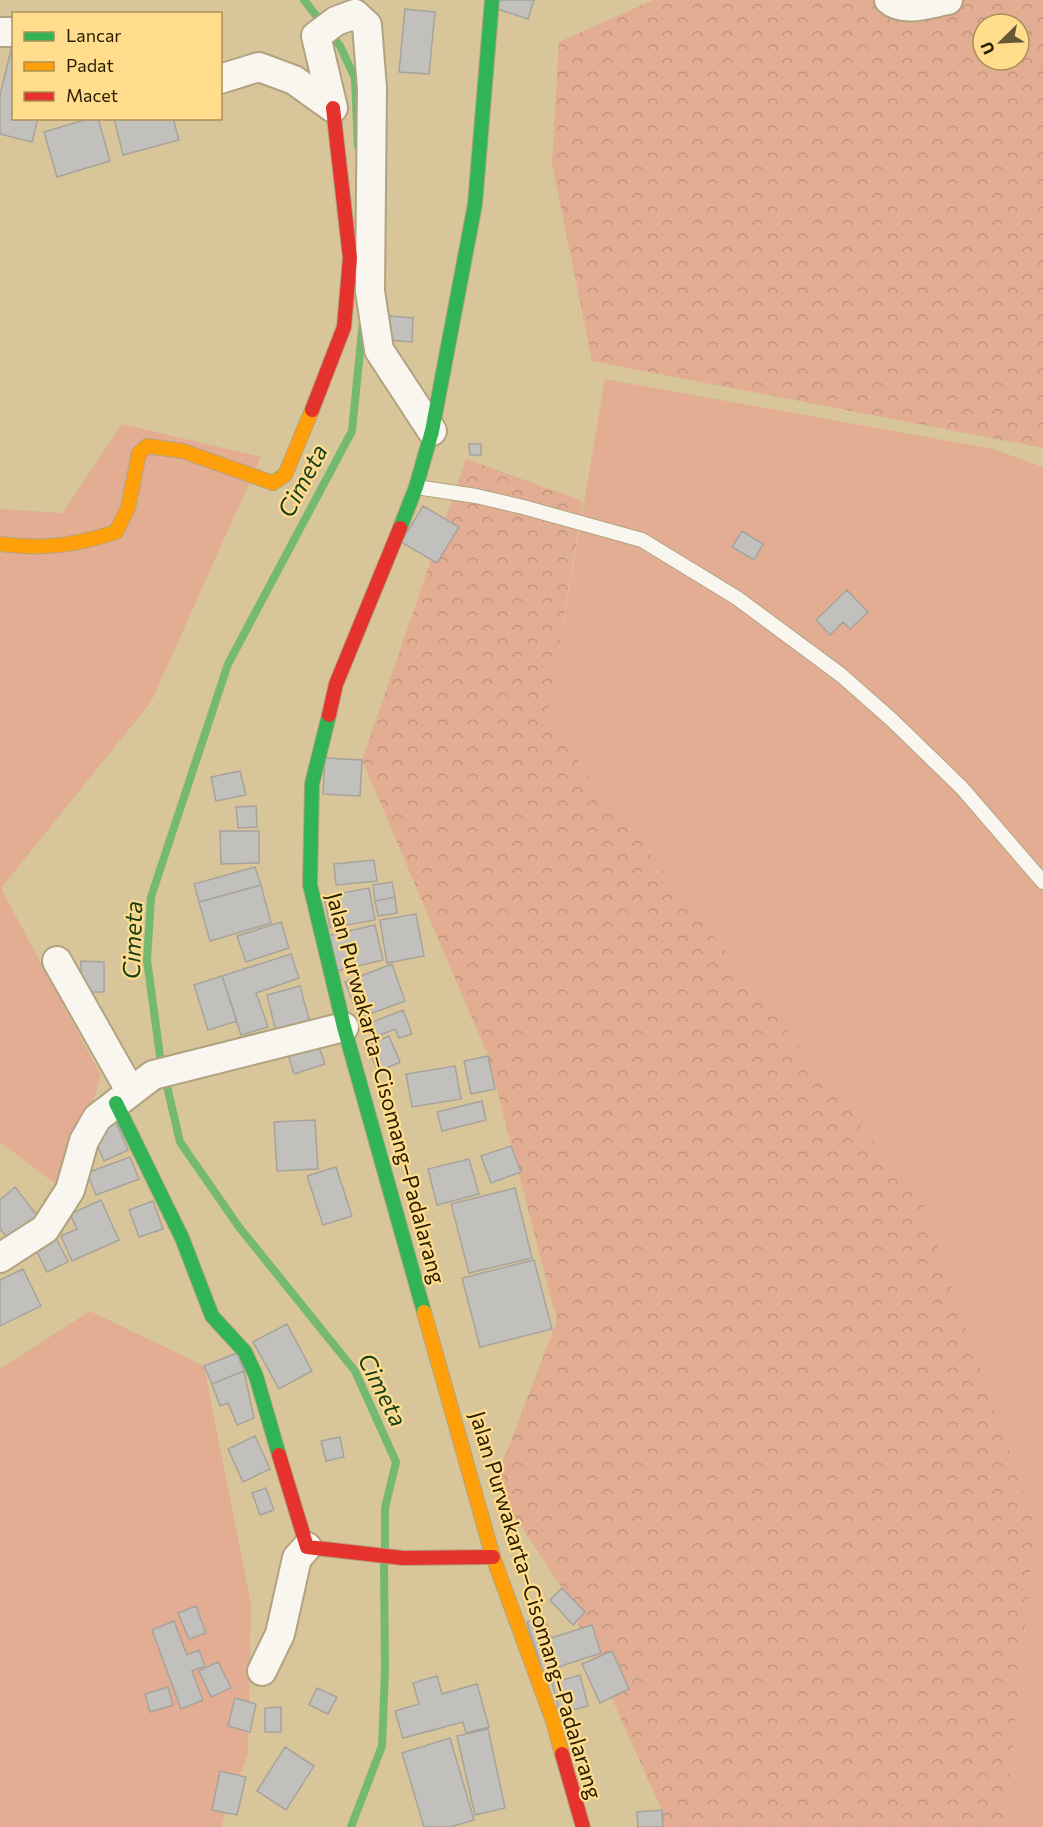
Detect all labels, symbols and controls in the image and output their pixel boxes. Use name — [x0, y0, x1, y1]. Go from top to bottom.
legend — [12, 12, 222, 120]
north arrow — [971, 12, 1031, 72]
text: Lancar — [66, 24, 122, 46]
text: U — [976, 39, 998, 57]
text: Padat — [66, 54, 114, 76]
text: Macet — [66, 84, 118, 106]
water label: Cimeta — [270, 439, 333, 522]
street label: Jalan Purwakarta–Cisomang–Padalarang — [321, 889, 452, 1287]
water label: Cimeta — [116, 900, 147, 980]
water label: Cimeta — [353, 1348, 414, 1431]
street label: Jalan Purwakarta–Cisomang–Padalarang — [464, 1408, 608, 1802]

